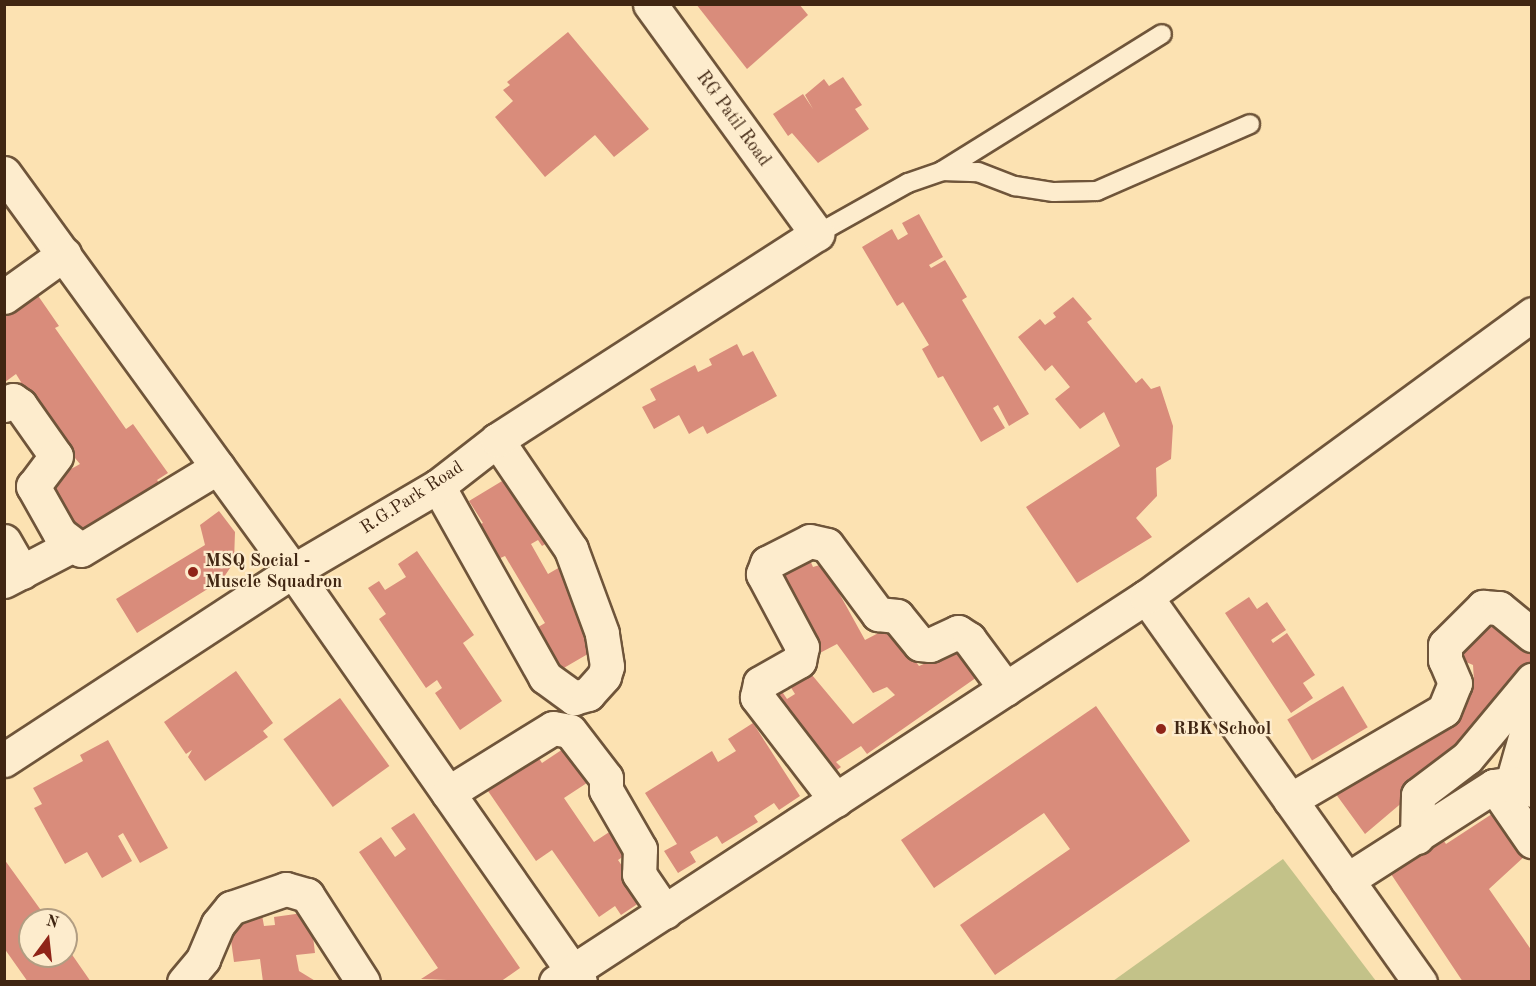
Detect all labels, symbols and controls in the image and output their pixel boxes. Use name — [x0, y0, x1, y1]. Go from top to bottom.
street label: RG Patil Road — [691, 67, 775, 171]
street label: R.G.Park Road — [357, 457, 467, 539]
place label: MSQ Social - Muscle Squadron — [205, 551, 342, 594]
marker: MSQ Social - Muscle Squadron — [186, 565, 200, 579]
place label: RBK School — [1173, 718, 1271, 740]
marker: RBK School — [1154, 722, 1168, 736]
north arrow — [18, 908, 78, 968]
text: N — [44, 913, 60, 932]

